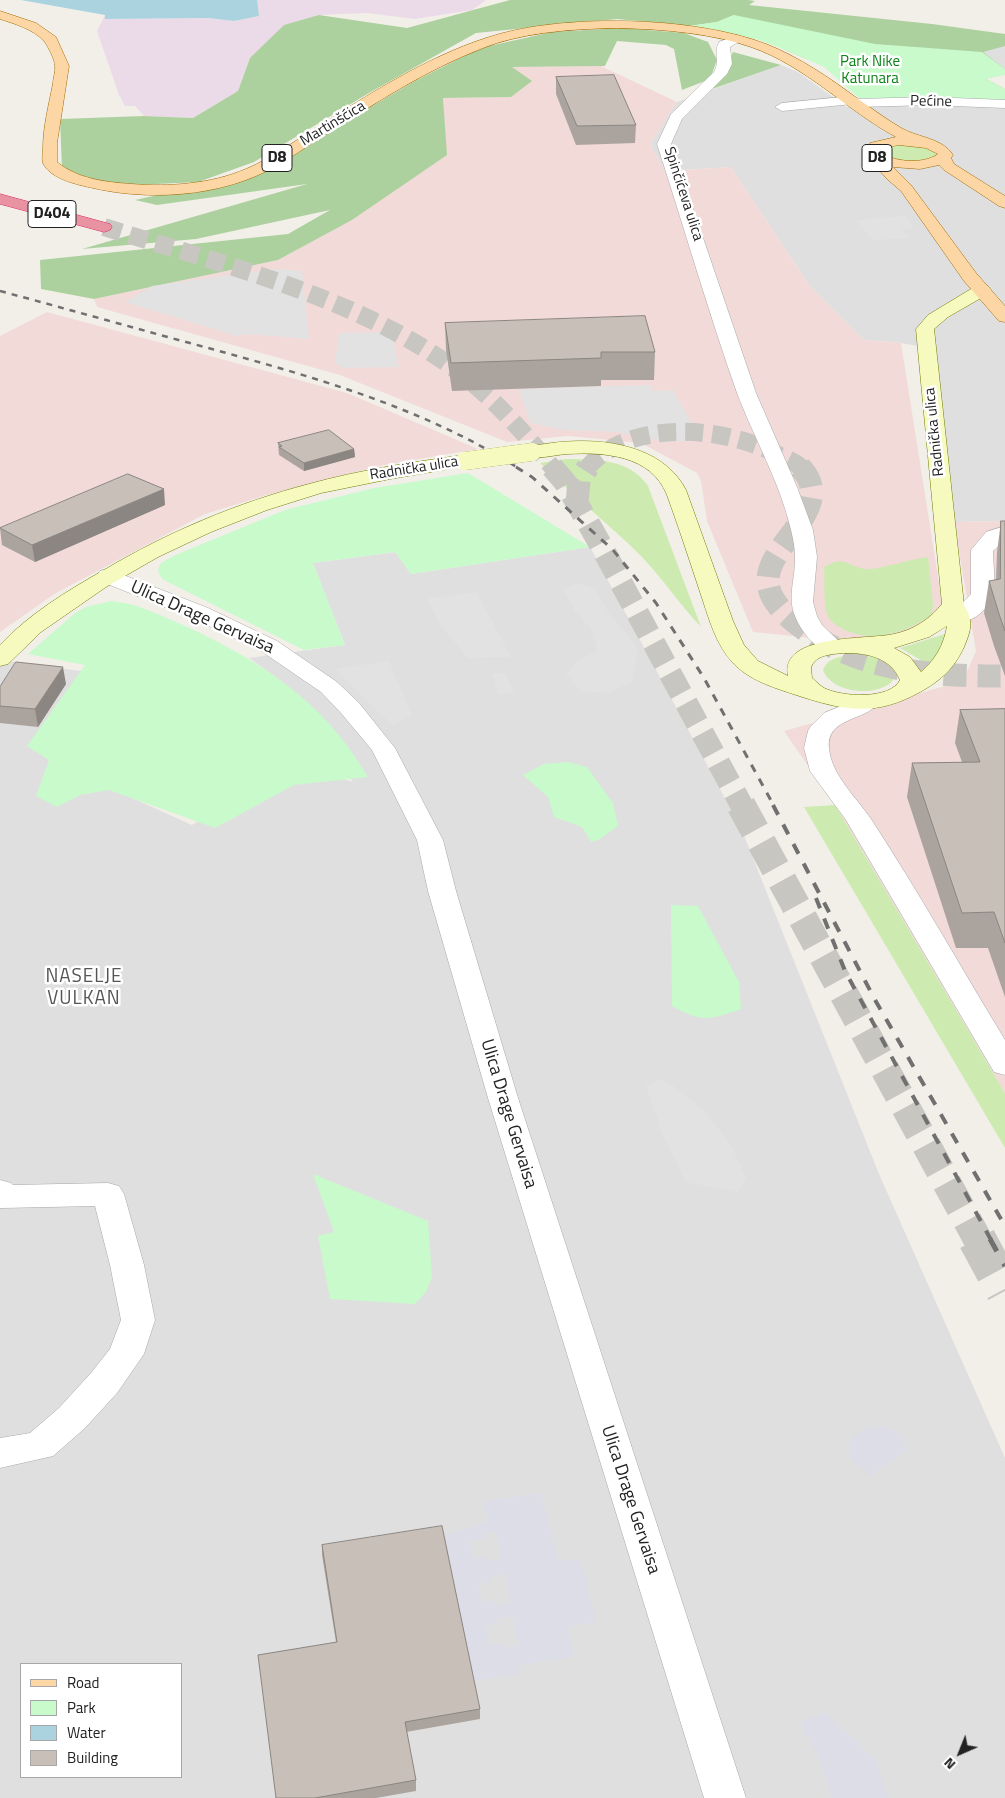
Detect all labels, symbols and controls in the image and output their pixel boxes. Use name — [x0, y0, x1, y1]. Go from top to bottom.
park label: Park Nike Katunara — [840, 53, 900, 88]
street label: Pećine — [910, 93, 952, 111]
street label: Martinšćica — [297, 98, 369, 150]
road number: D8 — [262, 144, 292, 172]
road number: D8 — [862, 144, 892, 172]
street label: Spinčićeva ulica — [659, 145, 707, 243]
road number: D404 — [28, 200, 76, 228]
street label: Radnička ulica — [921, 387, 949, 477]
street label: Radnička ulica — [368, 453, 460, 485]
street label: Ulica Drage Gervaisa — [127, 577, 277, 659]
district label: NASELJE VULKAN — [45, 966, 123, 1010]
street label: Ulica Drage Gervaisa — [475, 1037, 541, 1191]
street label: Ulica Drage Gervaisa — [596, 1423, 664, 1577]
legend — [20, 1663, 182, 1778]
text: Road — [67, 1671, 99, 1694]
text: Park — [67, 1696, 96, 1719]
text: Water — [67, 1721, 106, 1744]
north arrow — [935, 1728, 985, 1778]
text: Building — [67, 1746, 118, 1769]
text: N — [938, 1753, 960, 1775]

